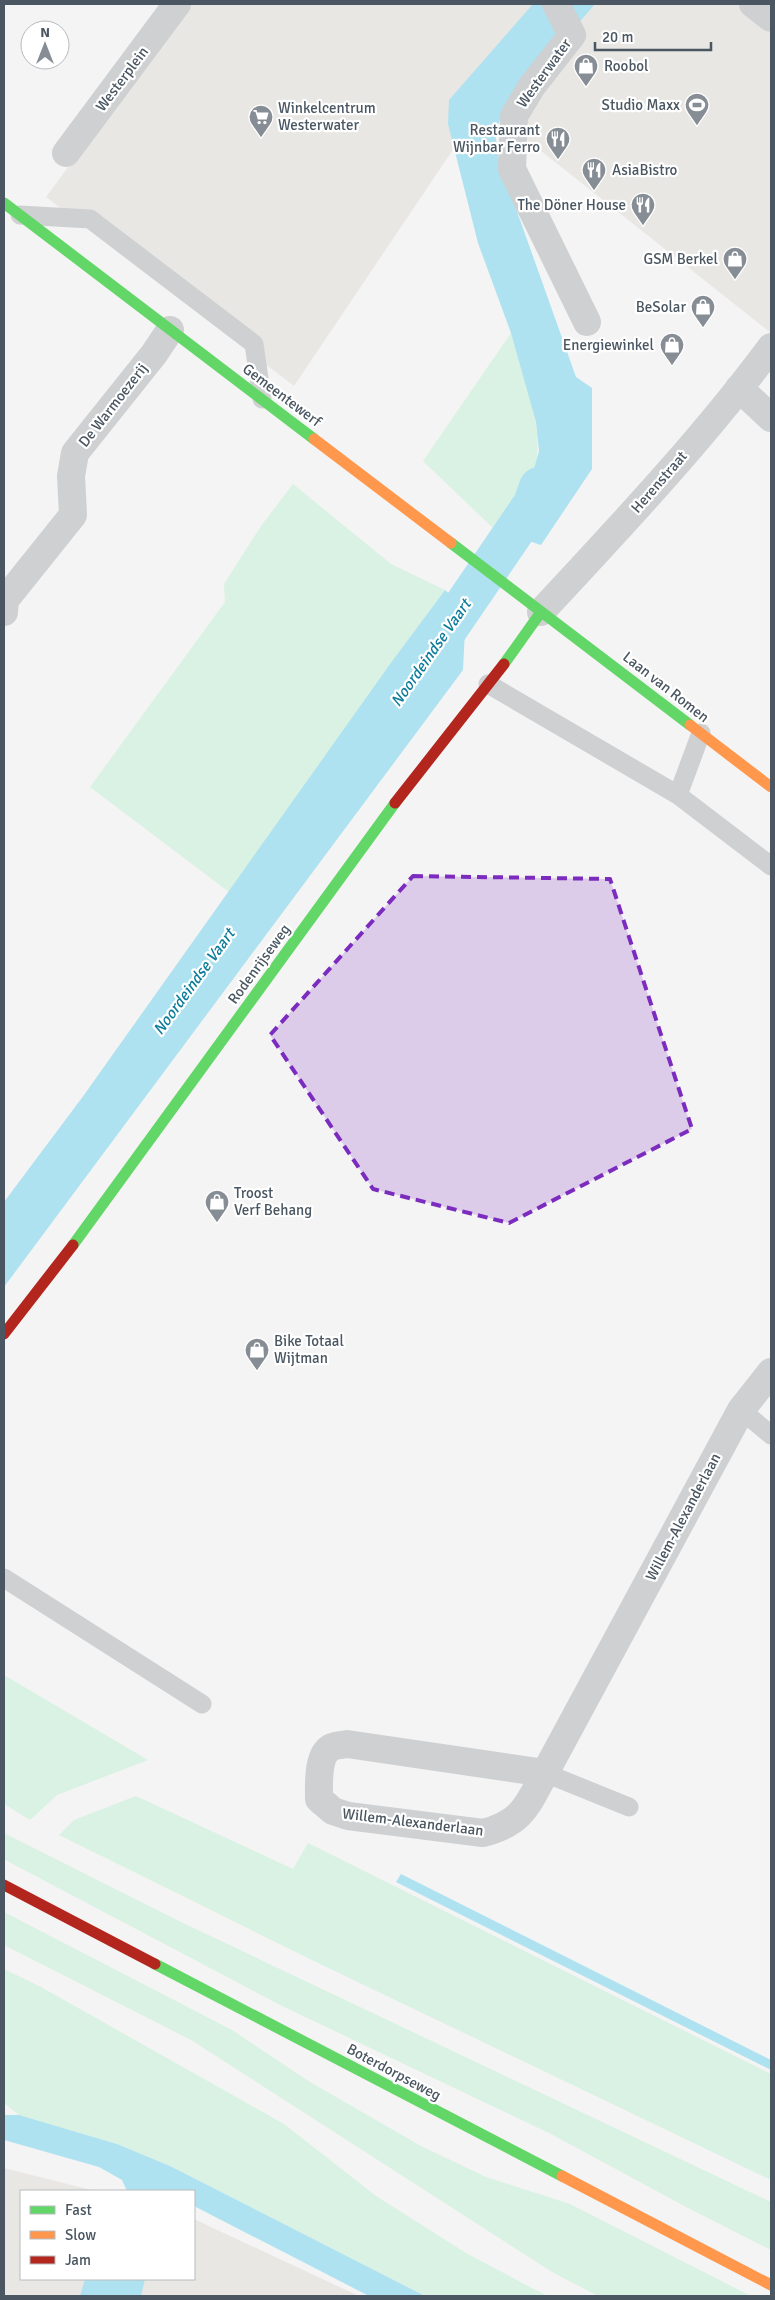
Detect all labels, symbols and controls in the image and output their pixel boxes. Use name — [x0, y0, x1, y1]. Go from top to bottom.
north arrow — [20, 20, 70, 70]
scale bar — [595, 20, 711, 52]
text: N — [40, 24, 50, 41]
text: 20 m — [602, 28, 633, 46]
street label: Westerwater — [513, 35, 575, 111]
street label: Westerplein — [92, 43, 152, 115]
shop icon: Roobol — [573, 53, 599, 87]
place label: Roobol — [604, 57, 649, 75]
sports icon: Studio Maxx — [684, 92, 710, 126]
place label: Studio Maxx — [602, 96, 680, 114]
place label: Winkelcentrum Westerwater — [278, 99, 376, 134]
supermarket icon: Winkelcentrum Westerwater — [248, 104, 274, 138]
place label: Restaurant Wijnbar Ferro — [453, 121, 540, 156]
restaurant icon: Restaurant Wijnbar Ferro — [545, 126, 571, 160]
restaurant icon: AsiaBistro — [581, 157, 607, 191]
place label: AsiaBistro — [612, 161, 678, 179]
restaurant icon: The Döner House — [630, 192, 656, 226]
place label: The Döner House — [517, 196, 626, 214]
shop icon: GSM Berkel — [722, 246, 748, 280]
place label: GSM Berkel — [644, 250, 718, 268]
shop icon: BeSolar — [690, 294, 716, 328]
place label: BeSolar — [636, 298, 686, 316]
shop icon: Energiewinkel — [659, 332, 685, 366]
place label: Energiewinkel — [563, 336, 654, 354]
street label: De Warmoezerij — [75, 360, 151, 450]
street label: Gemeentewerf — [239, 360, 326, 431]
street label: Herenstraat — [627, 447, 691, 517]
water label: Noordeindse Vaart — [387, 594, 477, 711]
street label: Laan van Romen — [619, 648, 713, 726]
street label: Rodenrijseweg — [224, 921, 294, 1007]
water label: Noordeindse Vaart — [149, 923, 241, 1039]
place label: Troost Verf Behang — [234, 1184, 312, 1219]
shop icon: Troost Verf Behang — [204, 1189, 230, 1223]
place label: Bike Totaal Wijtman — [274, 1332, 344, 1367]
shop icon: Bike Totaal Wijtman — [244, 1337, 270, 1371]
street label: Willem-Alexanderlaan — [642, 1450, 724, 1584]
street label: Willem-Alexanderlaan — [341, 1804, 485, 1840]
street label: Boterdorpseweg — [344, 2040, 444, 2104]
legend — [20, 2190, 195, 2280]
text: Fast — [65, 2201, 92, 2219]
text: Slow — [65, 2226, 96, 2244]
text: Jam — [65, 2251, 91, 2269]

